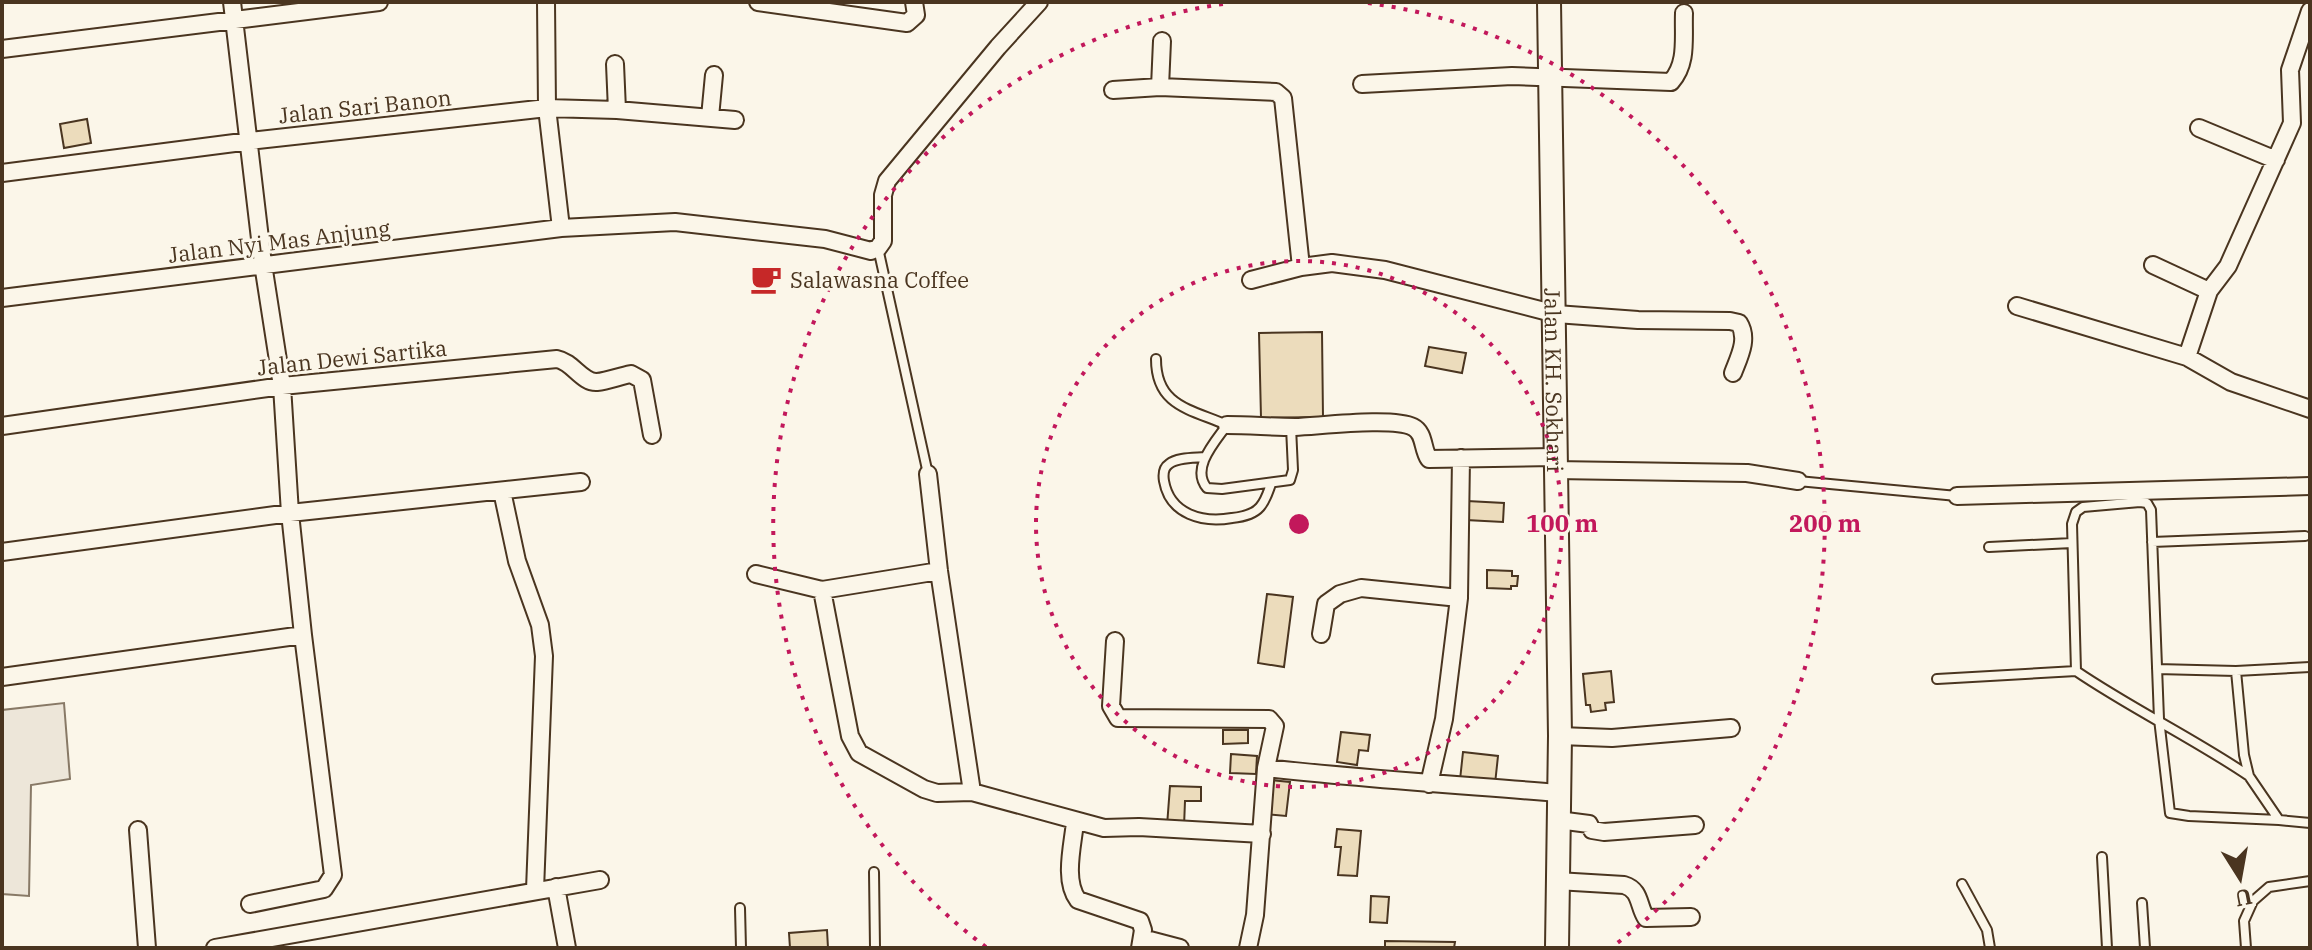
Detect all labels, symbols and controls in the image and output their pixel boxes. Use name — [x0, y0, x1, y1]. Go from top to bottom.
street label: Jalan Sari Banon — [277, 82, 453, 130]
street label: Jalan Nyi Mas Anjung — [167, 213, 392, 269]
cafe icon: Salawasna Coffee — [749, 262, 783, 296]
place label: Salawasna Coffee — [790, 265, 969, 294]
street label: Jalan KH. Sokhari — [1539, 288, 1571, 472]
street label: Jalan Dewi Sartika — [256, 333, 448, 381]
text: 100 m — [1526, 507, 1598, 539]
text: 200 m — [1789, 507, 1861, 539]
centre of rings — [1285, 510, 1313, 538]
north arrow — [2200, 838, 2280, 918]
text: U — [2233, 882, 2255, 914]

